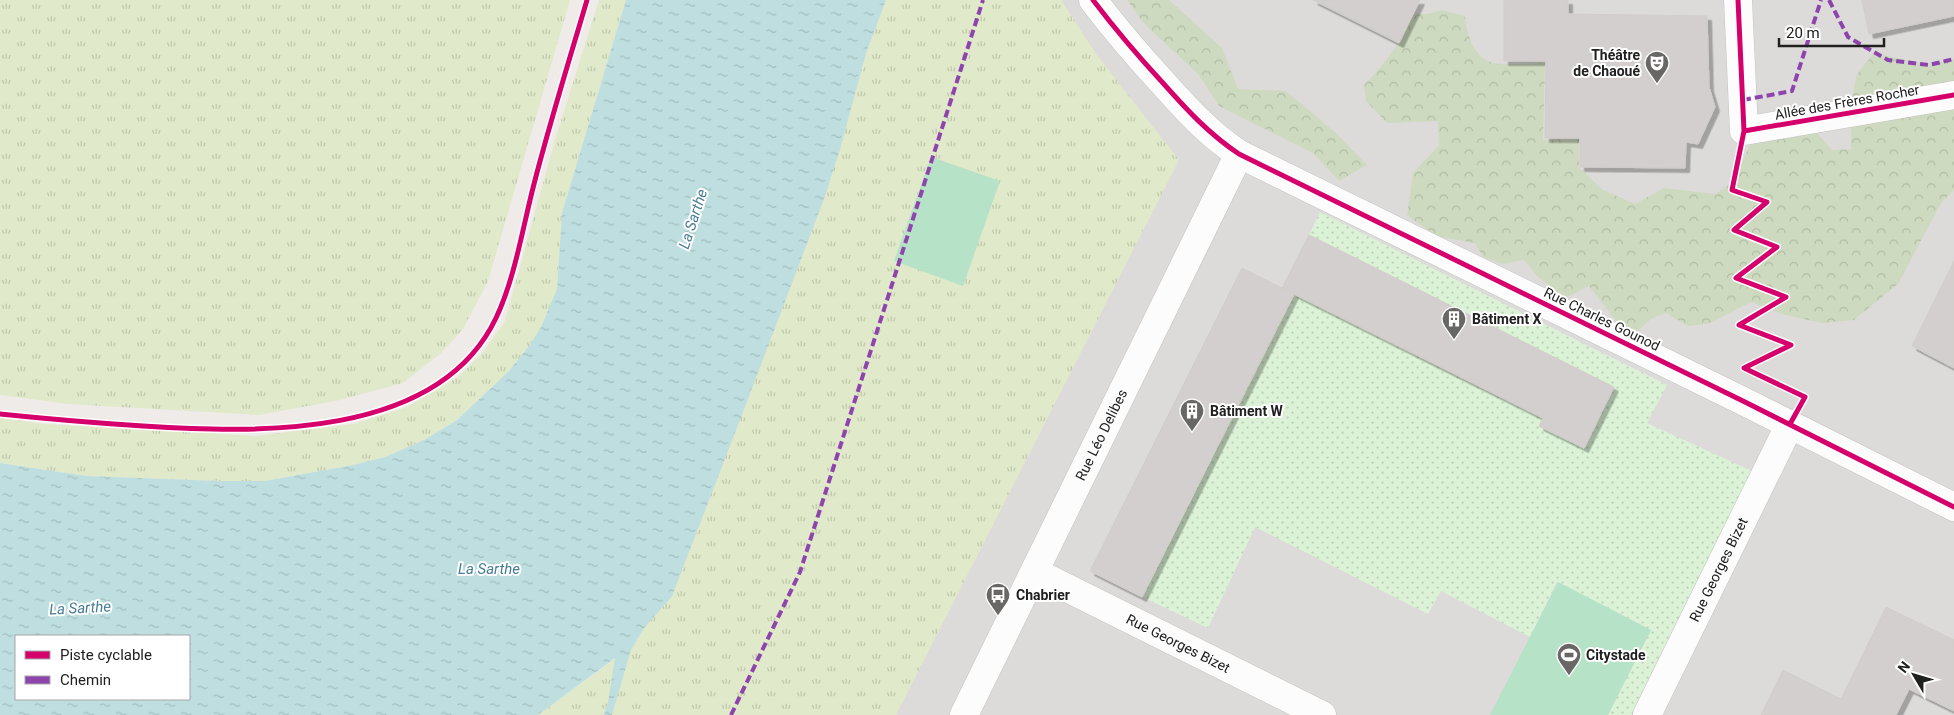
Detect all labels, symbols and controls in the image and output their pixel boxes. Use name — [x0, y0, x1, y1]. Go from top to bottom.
scale bar — [1779, 15, 1884, 47]
text: 20 m — [1786, 24, 1820, 42]
place label: Théâtre de Chaoué — [1573, 47, 1640, 79]
theatre icon: Théâtre de Chaoué — [1644, 50, 1670, 84]
street label: Allée des Frères Rocher — [1774, 81, 1921, 123]
water label: La Sarthe — [675, 187, 711, 251]
street label: Rue Charles Gounod — [1542, 284, 1662, 354]
building icon: Bâtiment X — [1441, 306, 1467, 340]
place label: Bâtiment X — [1472, 311, 1542, 327]
street label: Rue Léo Delibes — [1072, 387, 1130, 483]
building icon: Bâtiment W — [1179, 398, 1205, 432]
place label: Bâtiment W — [1210, 403, 1284, 419]
street label: Rue Georges Bizet — [1686, 515, 1751, 624]
water label: La Sarthe — [458, 560, 520, 578]
bus stop icon: Chabrier — [985, 582, 1011, 616]
place label: Chabrier — [1016, 587, 1070, 603]
water label: La Sarthe — [49, 597, 112, 619]
street label: Rue Georges Bizet — [1124, 611, 1233, 676]
legend — [15, 635, 190, 700]
sports icon: Citystade — [1556, 642, 1582, 676]
text: Piste cyclable — [60, 646, 152, 664]
place label: Citystade — [1586, 647, 1646, 663]
north arrow — [1889, 650, 1939, 700]
text: N — [1894, 658, 1913, 676]
text: Chemin — [60, 671, 111, 689]

